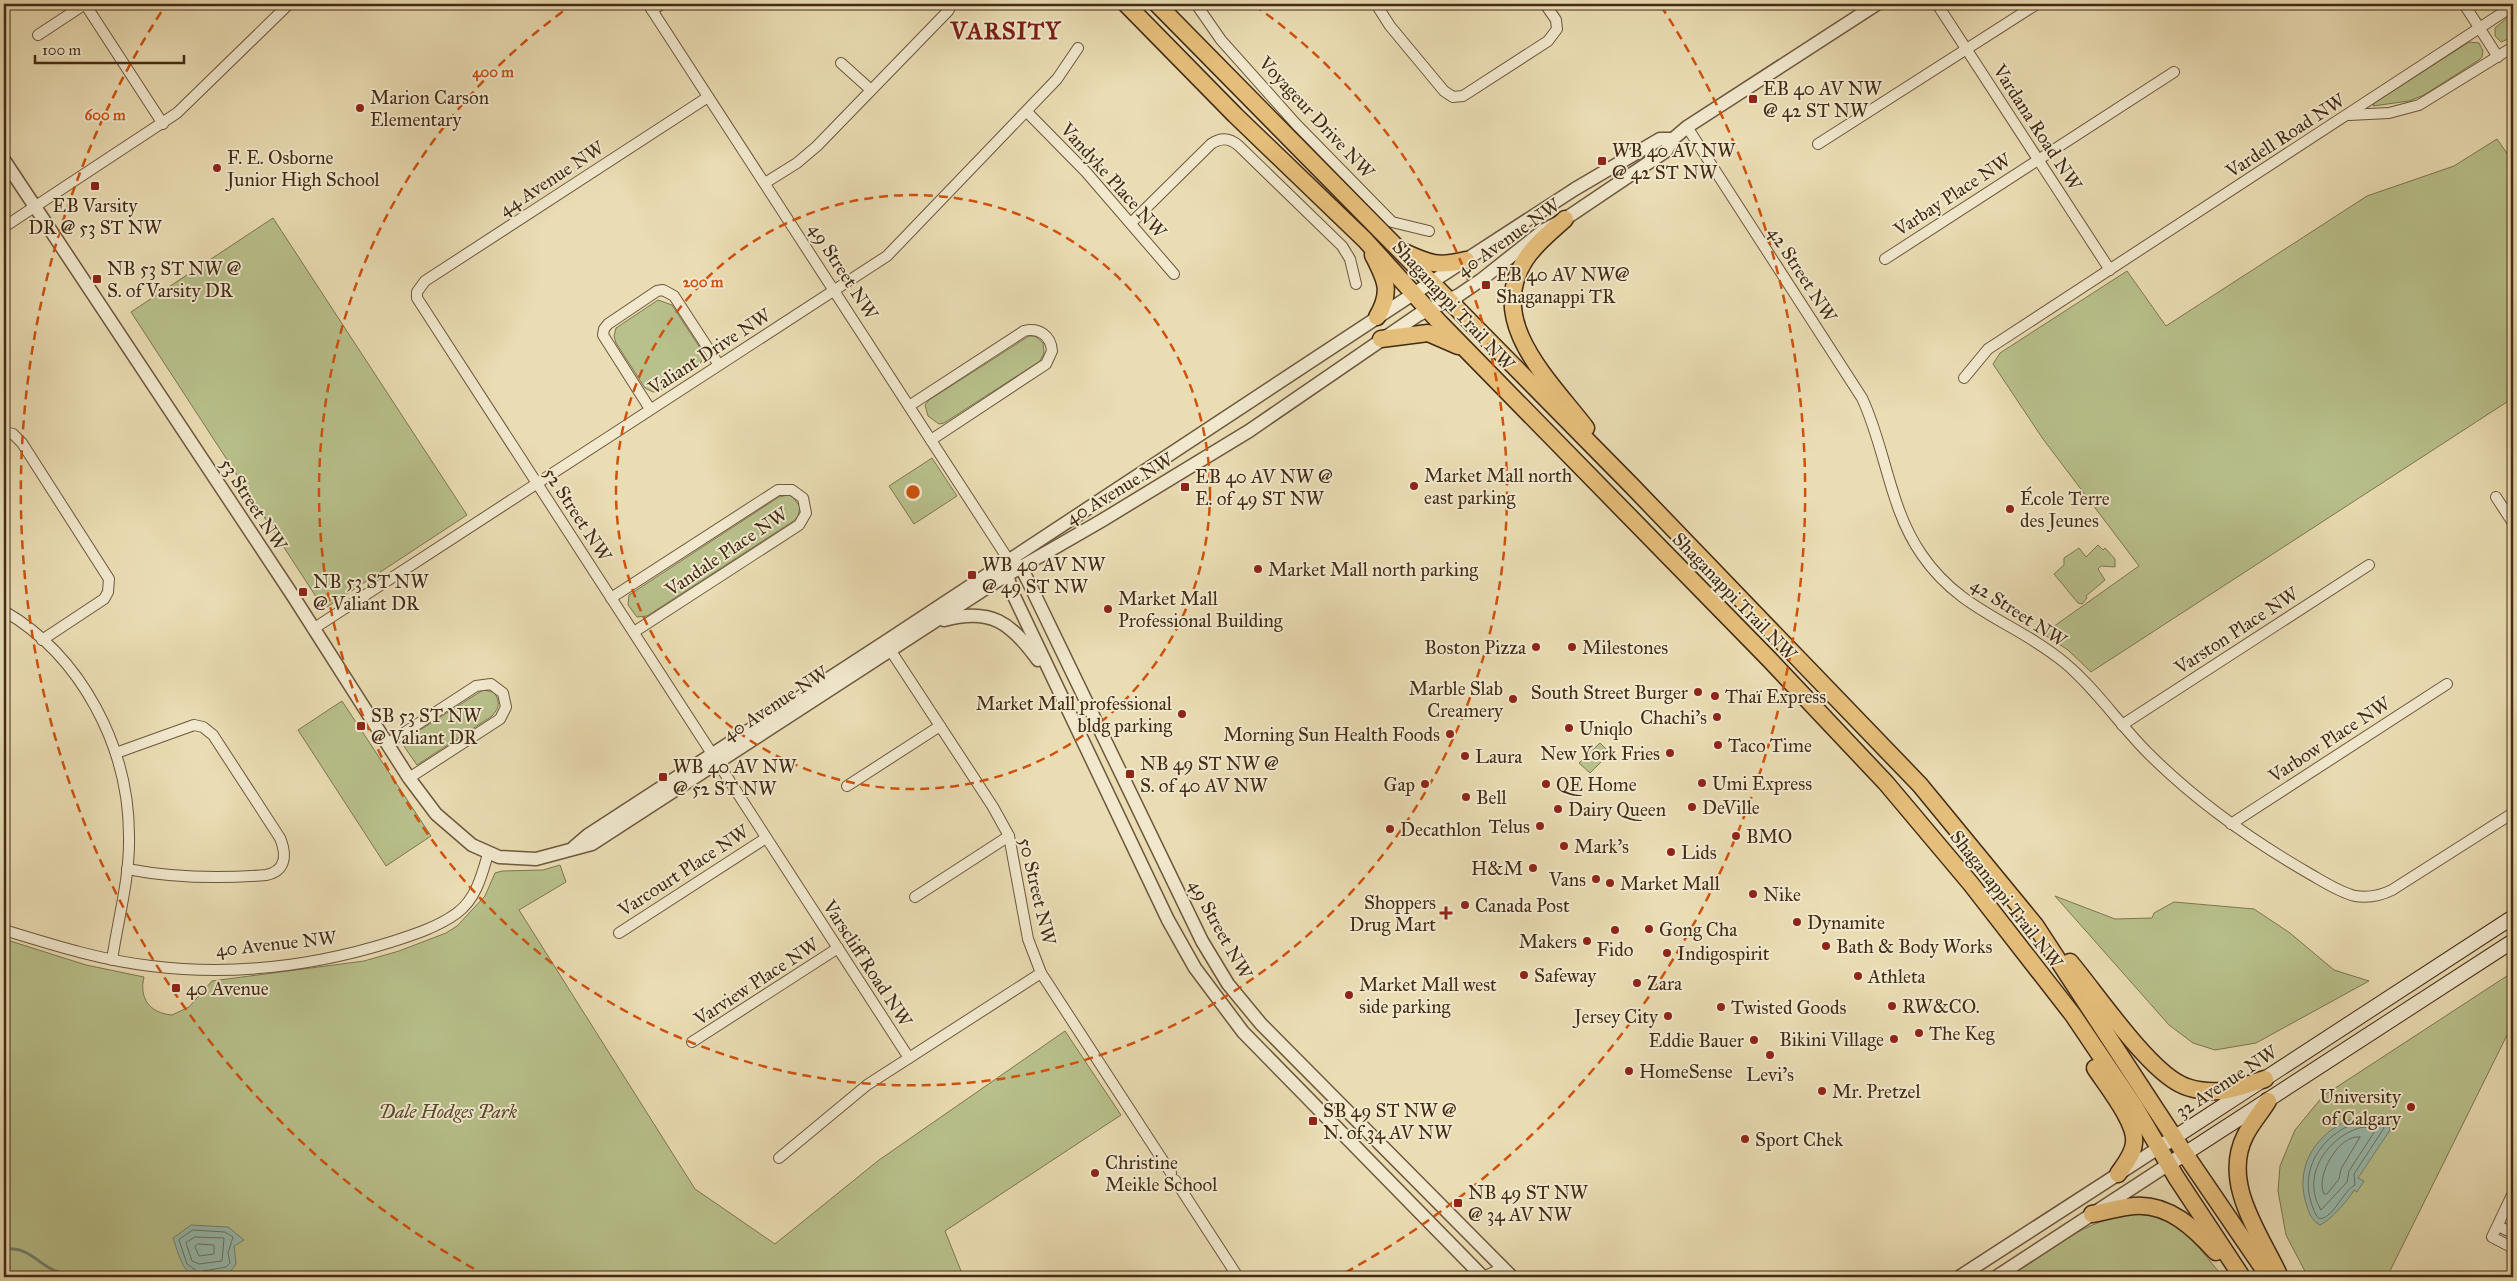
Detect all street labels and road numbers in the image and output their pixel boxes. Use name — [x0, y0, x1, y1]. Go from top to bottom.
street label: Voyageur Drive NW — [1253, 51, 1380, 185]
street label: Vardana Road NW — [1988, 59, 2087, 195]
street label: Vardell Road NW — [2221, 88, 2350, 183]
street label: Vandyke Place NW — [1055, 117, 1172, 243]
street label: 44 Avenue NW — [494, 135, 609, 221]
street label: Varbay Place NW — [1889, 147, 2016, 241]
street label: 40 Avenue NW — [1452, 193, 1565, 282]
street label: 49 Street NW — [804, 219, 884, 325]
street label: 42 Street NW — [1763, 222, 1843, 327]
street label: Shaganappi Trail NW — [1387, 236, 1520, 376]
street label: Valiant Drive NW — [643, 303, 776, 400]
street label: 40 Avenue NW — [1061, 447, 1178, 529]
street label: 53 Street NW — [215, 454, 293, 556]
street label: 52 Street NW — [539, 463, 617, 567]
street label: Vandale Place NW — [660, 501, 793, 601]
street label: Shaganappi Trail NW — [1667, 527, 1802, 667]
street label: 42 Street NW — [1967, 573, 2072, 652]
street label: Varston Place NW — [2169, 581, 2303, 680]
street label: 40 Avenue NW — [718, 660, 833, 746]
street label: Varbow Place NW — [2263, 691, 2395, 788]
street label: Varcourt Place NW — [613, 819, 754, 922]
street label: Shaganappi Trail NW — [1945, 825, 2068, 974]
street label: 50 Street NW — [1014, 835, 1061, 948]
street label: 49 Street NW — [1184, 875, 1258, 984]
street label: Varscliff Road NW — [818, 895, 918, 1032]
street label: 40 Avenue NW — [215, 926, 338, 961]
street label: Varview Place NW — [689, 932, 824, 1031]
street label: 32 Avenue NW — [2171, 1040, 2282, 1123]

